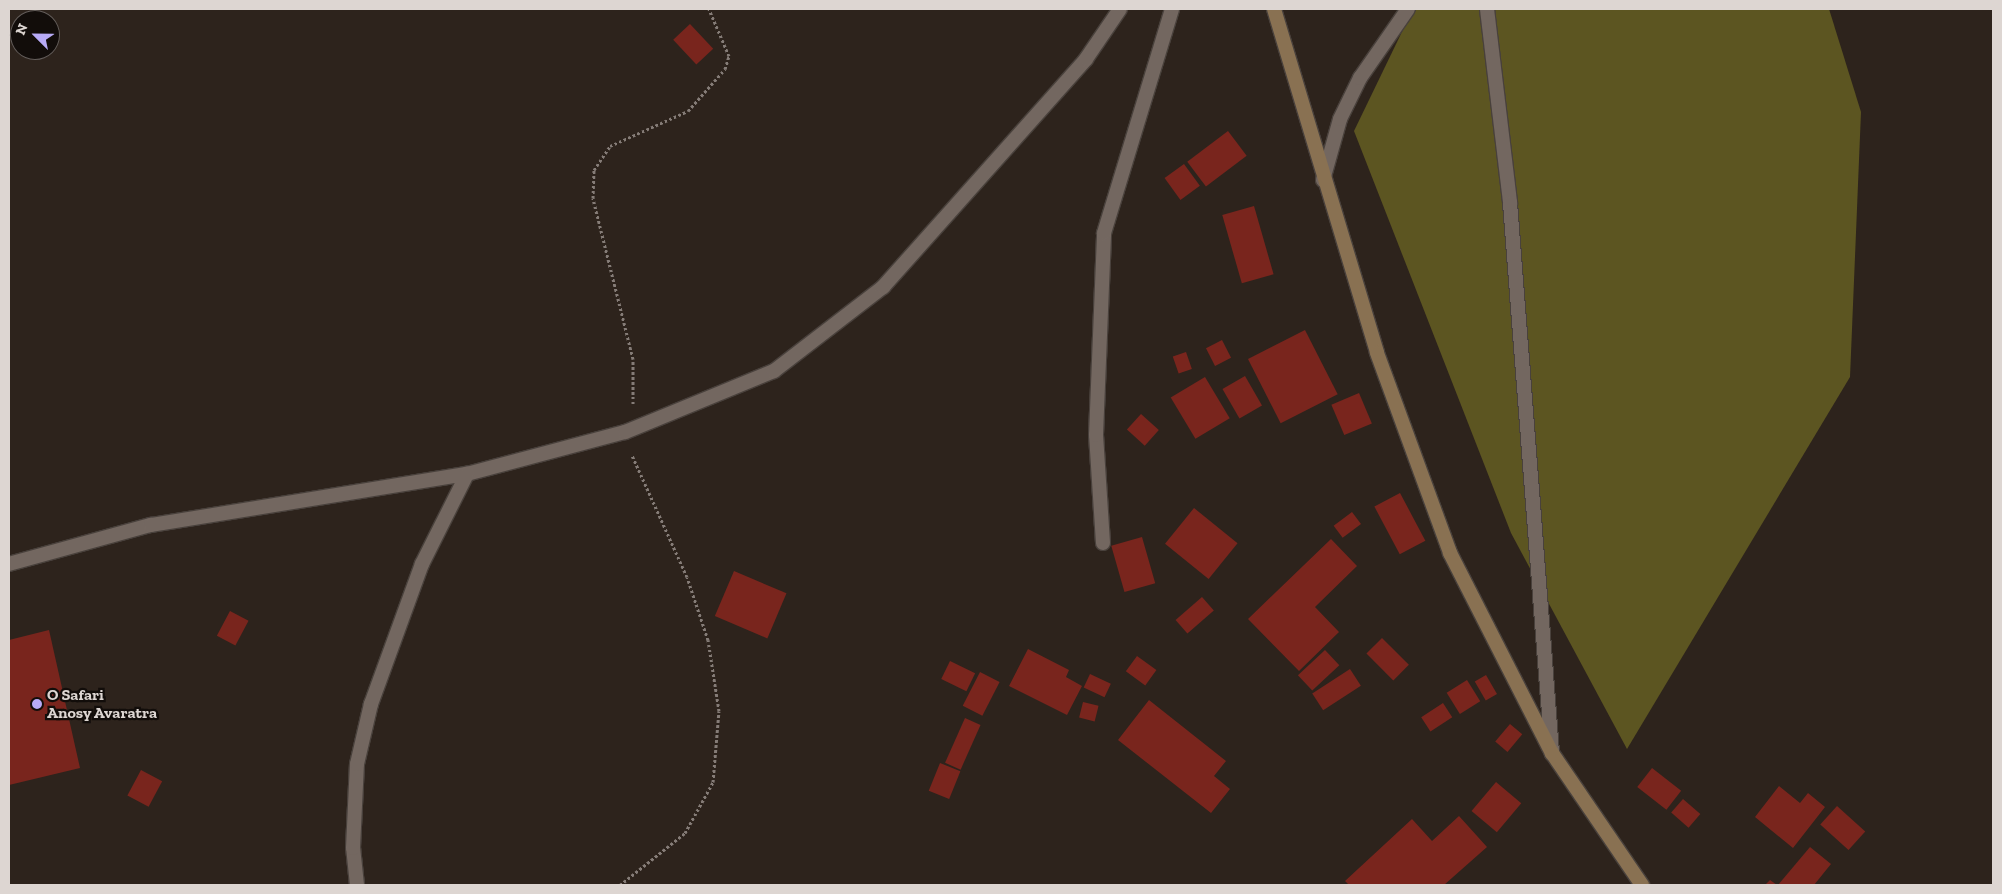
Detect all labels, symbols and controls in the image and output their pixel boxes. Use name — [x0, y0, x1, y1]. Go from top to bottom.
north arrow — [10, 10, 60, 60]
text: N — [12, 21, 32, 38]
place label: O Safari Anosy Avaratra — [47, 685, 158, 723]
marker: O Safari Anosy Avaratra — [31, 698, 43, 710]

